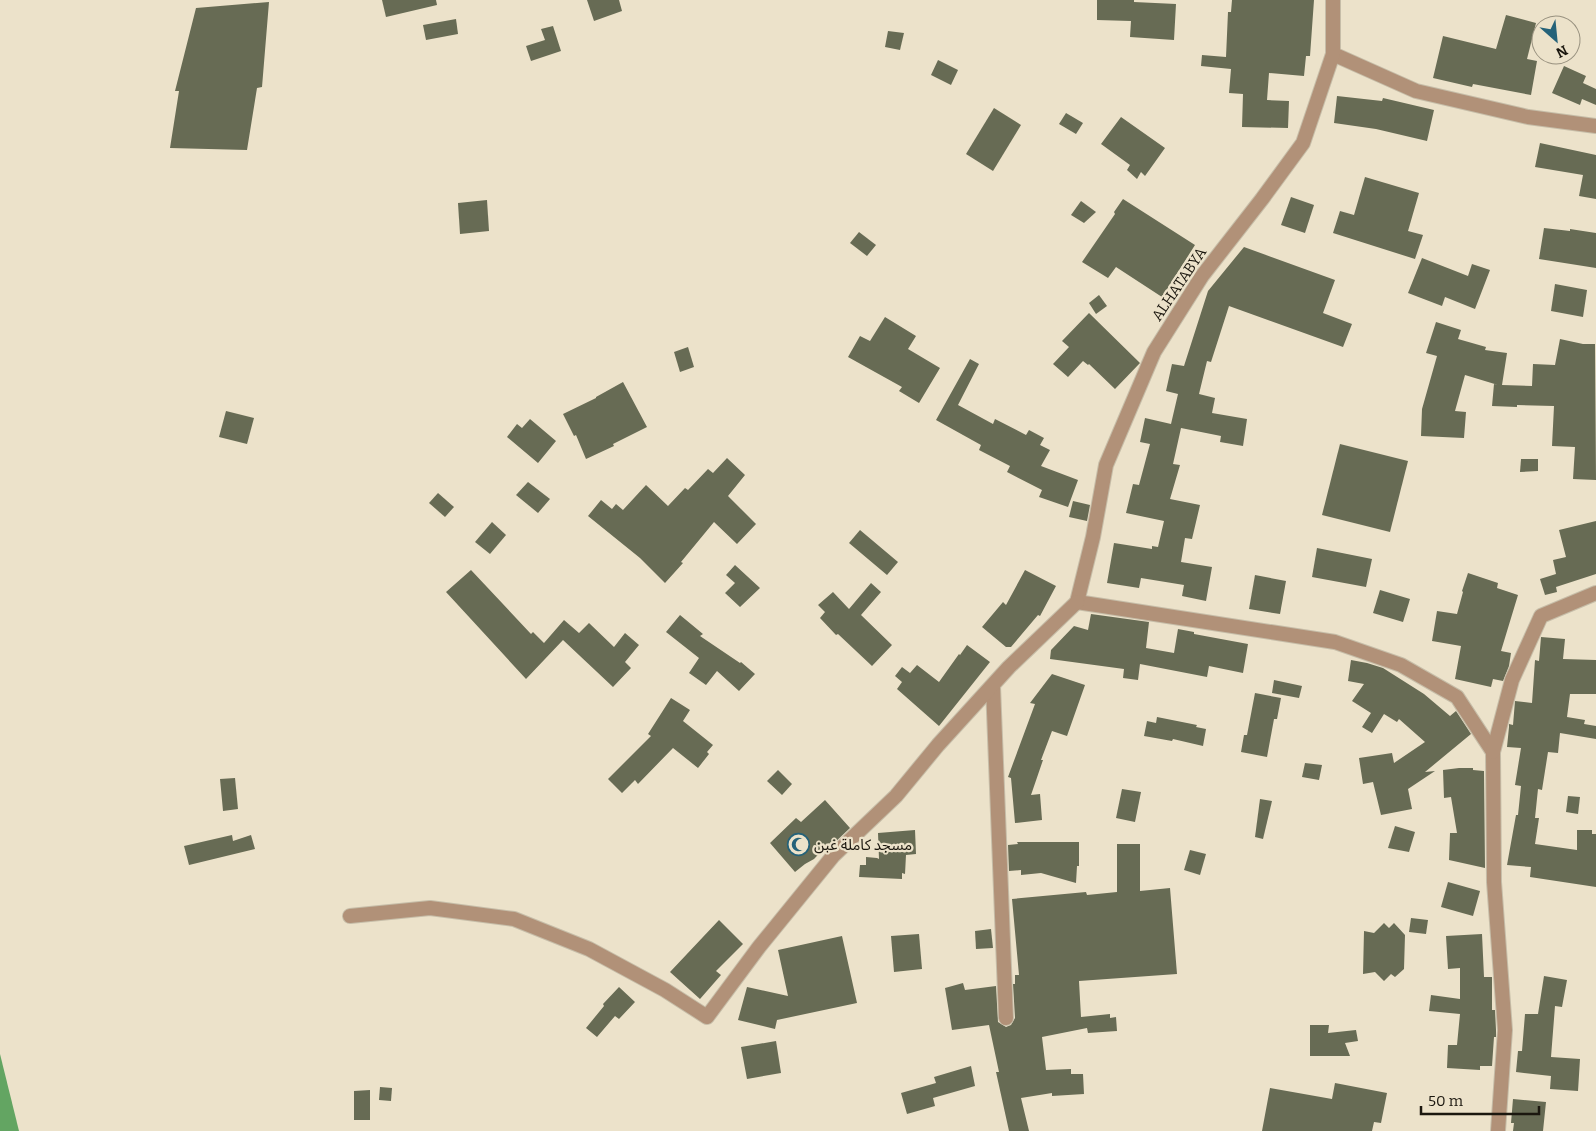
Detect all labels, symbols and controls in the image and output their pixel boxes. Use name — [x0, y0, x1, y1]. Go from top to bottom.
north arrow — [1531, 15, 1581, 65]
text: N — [1553, 41, 1570, 61]
street label: ALHATABYA — [1148, 243, 1210, 324]
mosque icon: مسجد كاملة غبن — [786, 833, 810, 857]
place label: مسجد كاملة غبن — [814, 836, 912, 854]
scale bar — [1421, 1084, 1538, 1116]
text: 50 m — [1428, 1092, 1464, 1110]

